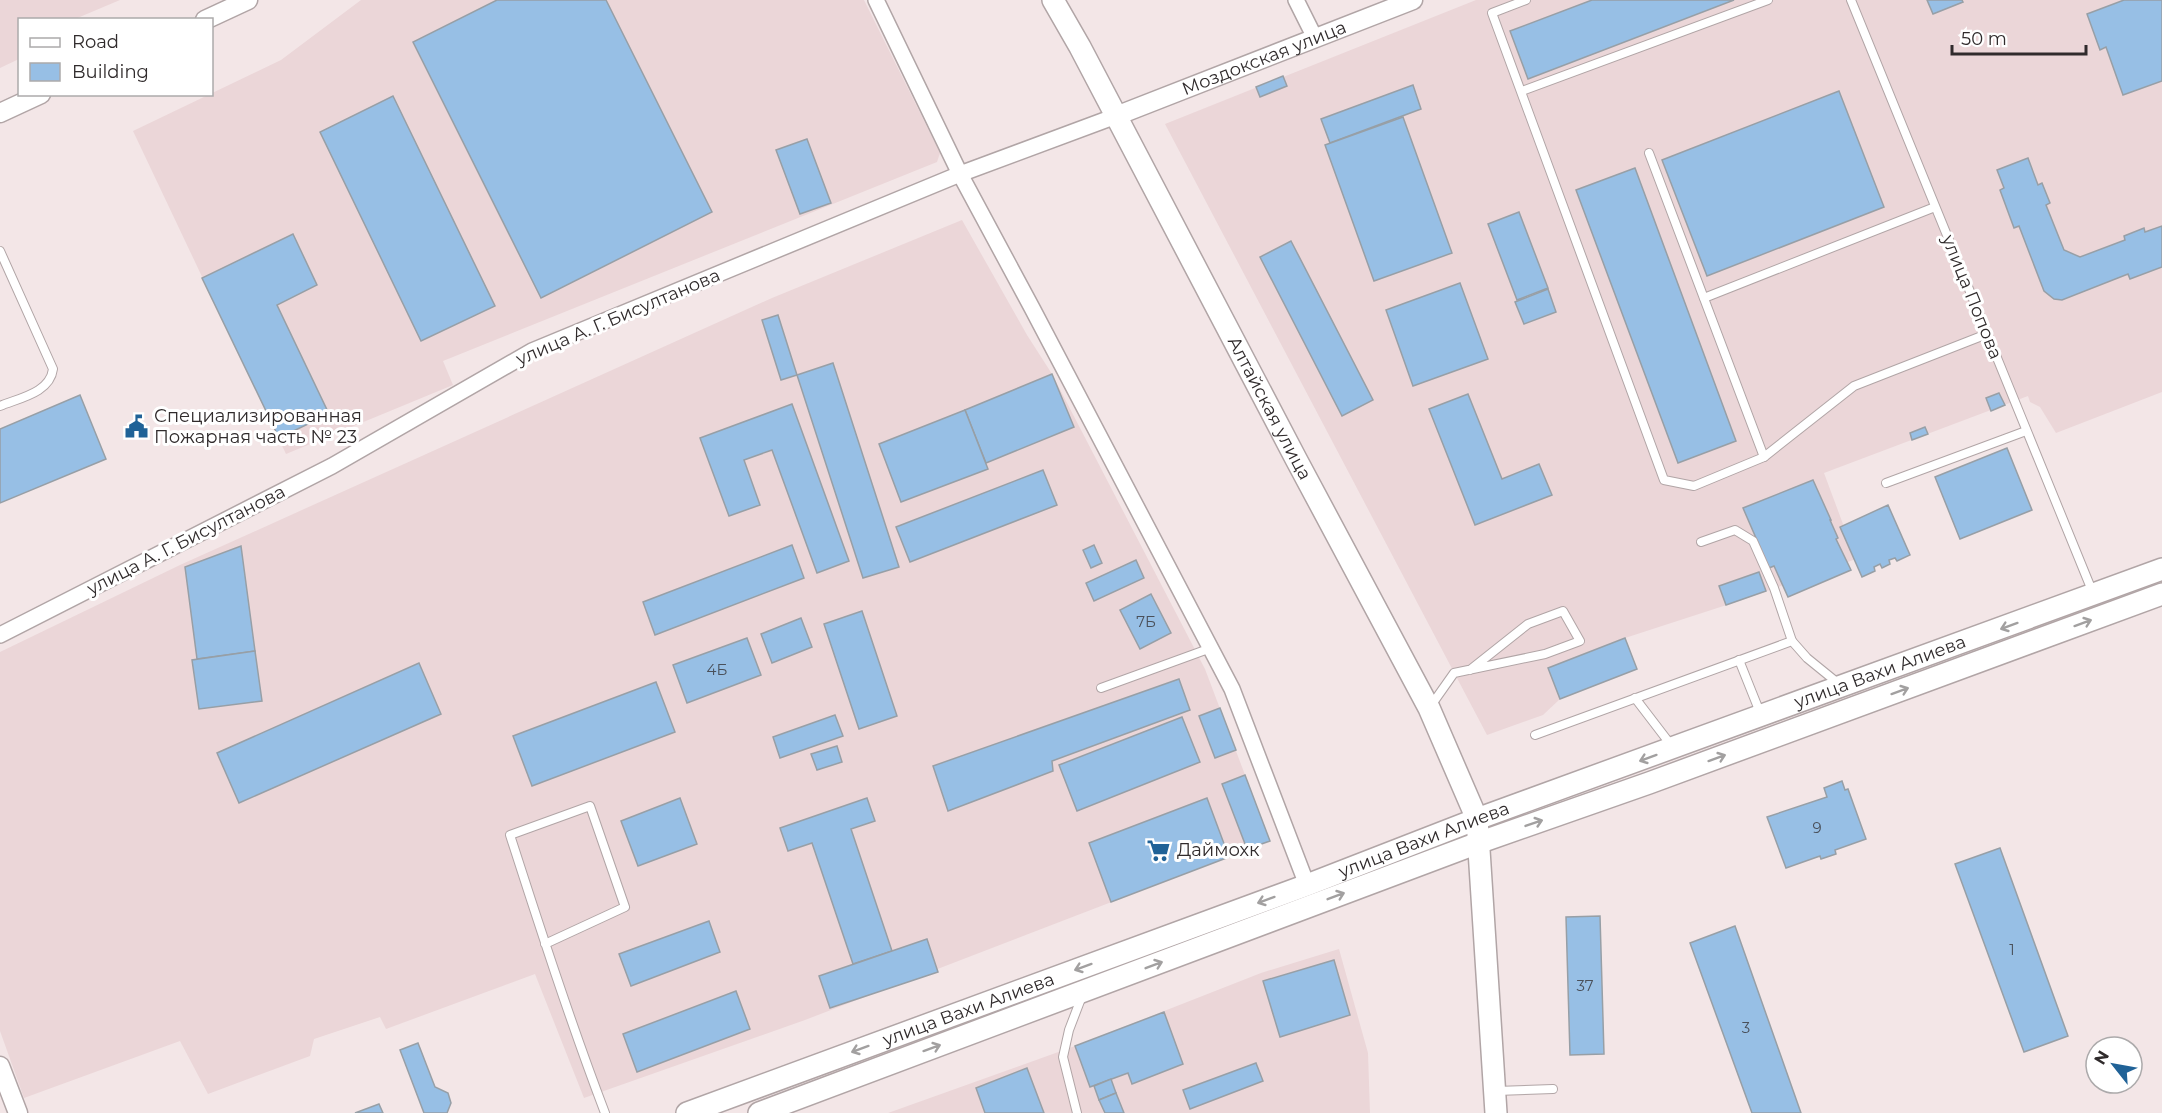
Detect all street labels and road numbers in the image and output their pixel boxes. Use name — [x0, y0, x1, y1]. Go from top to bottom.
street label: Моздокская улица — [1179, 16, 1349, 100]
street label: улица Попова — [1937, 231, 2007, 362]
street label: улица А. Г. Бисултанова — [512, 264, 723, 370]
street label: Алтайская улица — [1223, 333, 1316, 484]
street label: улица А. Г. Бисултанова — [82, 480, 289, 600]
street label: улица Вахи Алиева — [1790, 630, 1969, 714]
street label: улица Вахи Алиева — [1334, 797, 1512, 883]
street label: улица Вахи Алиева — [879, 968, 1057, 1051]

